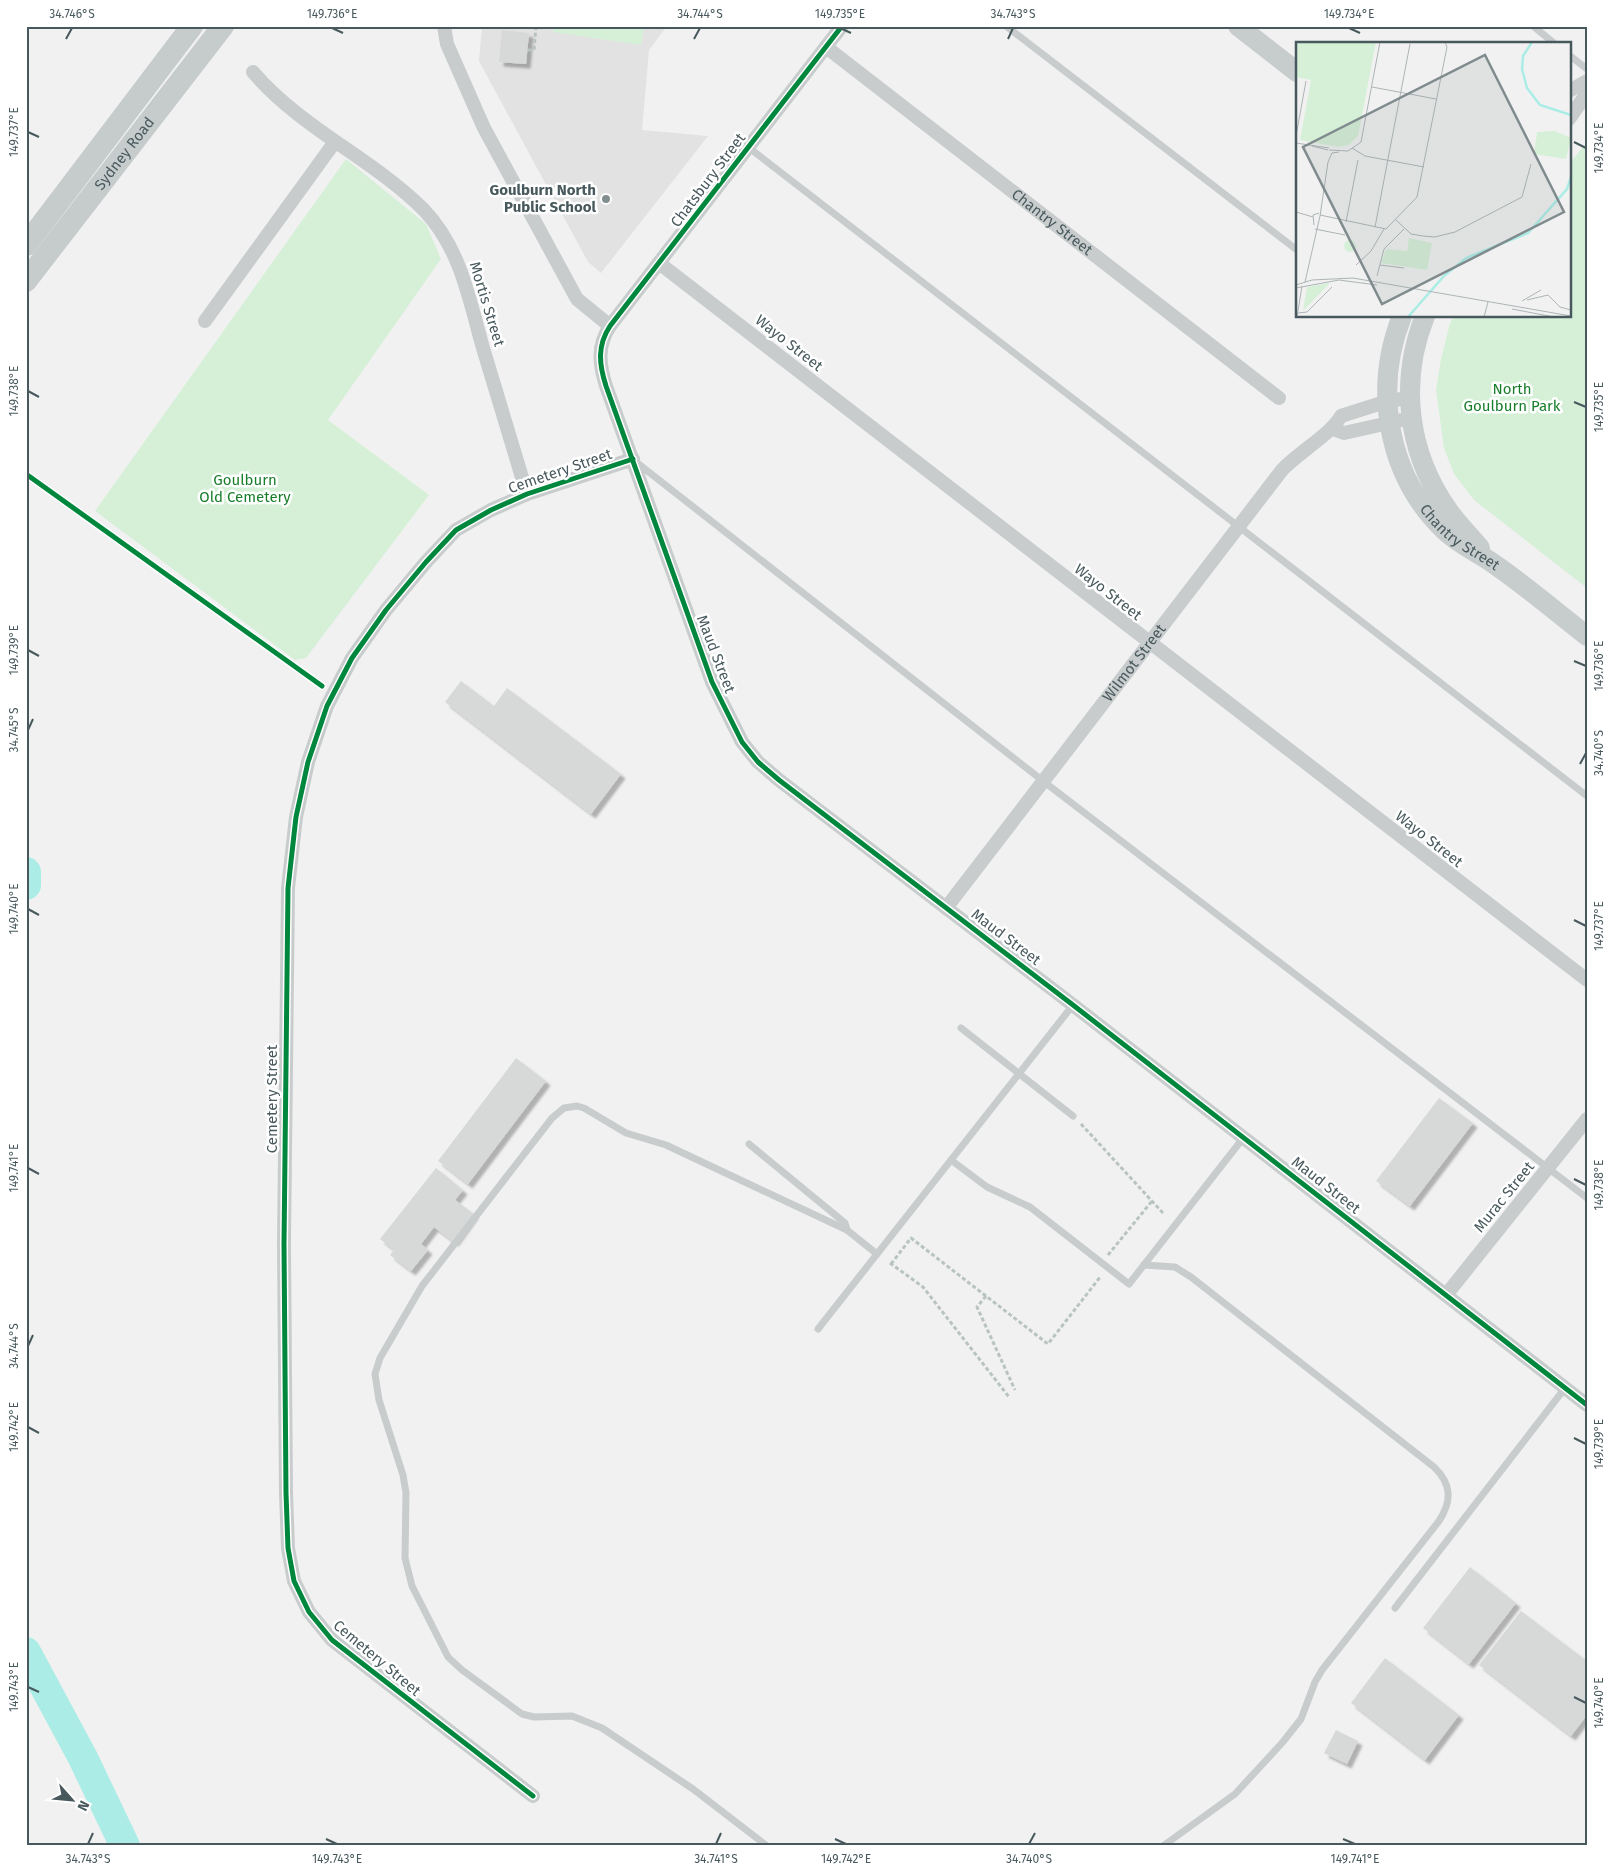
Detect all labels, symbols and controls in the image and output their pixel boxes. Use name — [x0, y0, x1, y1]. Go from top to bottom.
text: 34.746°S — [49, 7, 95, 21]
text: 149.736°E — [307, 7, 357, 21]
text: 34.744°S — [677, 7, 723, 21]
text: 149.735°E — [815, 7, 865, 21]
text: 34.743°S — [990, 7, 1036, 21]
text: 149.734°E — [1324, 7, 1374, 21]
inset map — [1296, 42, 1570, 318]
text: 149.737°E — [7, 107, 21, 157]
street label: Sydney Road — [91, 114, 158, 194]
text: 149.734°E — [1592, 123, 1606, 173]
street label: Chatsbury Street — [667, 129, 750, 231]
place label: Goulburn North Public School — [490, 181, 597, 216]
street label: Chantry Street — [1008, 185, 1097, 259]
marker: Goulburn North Public School — [600, 193, 612, 205]
street label: Mortis Street — [466, 260, 509, 349]
street label: Wayo Street — [752, 311, 827, 375]
text: 149.738°E — [7, 365, 21, 417]
park label: North Goulburn Park — [1463, 380, 1561, 415]
text: 149.735°E — [1592, 382, 1606, 432]
street label: Cemetery Street — [506, 445, 615, 497]
park label: Goulburn Old Cemetery — [199, 471, 291, 506]
street label: Chantry Street — [1416, 501, 1504, 575]
street label: Wayo Street — [1071, 560, 1146, 624]
street label: Maud Street — [693, 612, 739, 696]
street label: Wilmot Street — [1099, 620, 1170, 705]
text: 149.739°E — [7, 625, 21, 675]
text: 149.736°E — [1592, 641, 1606, 691]
text: 34.745°S — [7, 707, 21, 753]
text: 34.740°S — [1592, 730, 1606, 776]
street label: Wayo Street — [1392, 807, 1467, 871]
text: 149.740°E — [7, 883, 21, 935]
text: 149.737°E — [1592, 901, 1606, 951]
street label: Maud Street — [968, 905, 1045, 969]
street label: Cemetery Street — [263, 1044, 281, 1153]
text: 149.741°E — [7, 1144, 21, 1192]
street label: Maud Street — [1288, 1153, 1364, 1218]
street label: Murac Street — [1470, 1158, 1538, 1236]
text: 149.738°E — [1592, 1159, 1606, 1211]
text: 34.744°S — [7, 1323, 21, 1369]
text: 149.742°E — [7, 1402, 21, 1452]
text: 149.739°E — [1592, 1419, 1606, 1469]
street label: Cemetery Street — [330, 1616, 425, 1700]
text: 149.743°E — [7, 1662, 21, 1712]
text: 149.740°E — [1592, 1677, 1606, 1729]
north arrow — [48, 1774, 98, 1824]
text: N — [73, 1798, 93, 1814]
text: 34.743°S — [65, 1852, 111, 1866]
text: 149.743°E — [312, 1852, 362, 1866]
text: 34.741°S — [694, 1852, 738, 1866]
text: 149.742°E — [821, 1852, 871, 1866]
text: 34.740°S — [1006, 1852, 1052, 1866]
text: 149.741°E — [1331, 1852, 1379, 1866]

